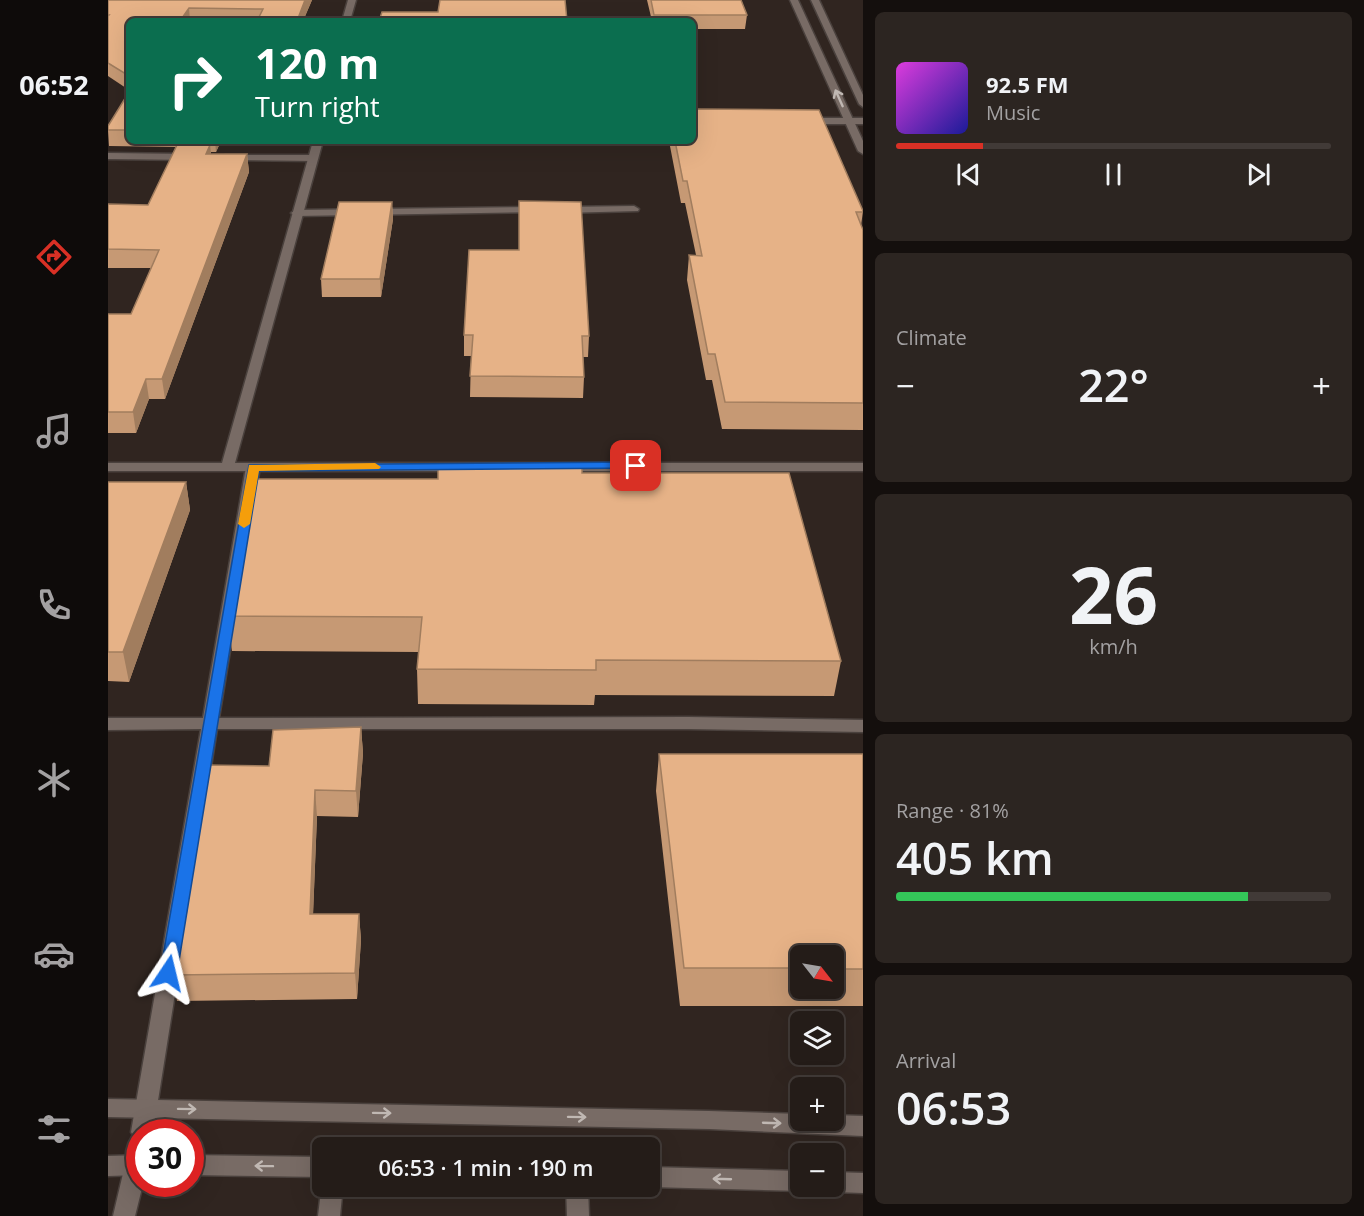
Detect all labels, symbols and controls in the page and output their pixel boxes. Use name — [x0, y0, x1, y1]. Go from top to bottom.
text: 120 m — [255, 34, 379, 91]
icon: right — [156, 42, 234, 120]
text: 06:52 — [19, 66, 89, 103]
text: 92.5 FM — [986, 69, 1069, 99]
text: Turn right — [255, 88, 380, 125]
one-way arrow — [832, 90, 844, 108]
text: Music — [986, 99, 1040, 126]
icon: previous — [952, 158, 985, 191]
icon: pause — [1097, 158, 1130, 191]
icon: next — [1242, 158, 1275, 191]
icon: directions — [33, 236, 75, 278]
text: Climate — [896, 324, 967, 351]
text: 22° — [1078, 354, 1149, 415]
text: − — [896, 363, 915, 408]
text: + — [1312, 363, 1331, 408]
icon: music — [33, 410, 75, 452]
pin — [610, 440, 661, 491]
icon: arrive — [619, 449, 652, 482]
text: 26 — [1069, 541, 1158, 647]
icon: phone — [33, 584, 75, 626]
text: km/h — [1089, 633, 1138, 660]
icon: climate — [33, 759, 75, 801]
text: Range · 81% — [896, 797, 1009, 824]
text: 405 km — [896, 827, 1054, 888]
icon: car — [33, 933, 75, 975]
position arrow — [136, 941, 200, 1005]
north arrow — [790, 945, 844, 999]
map controls — [790, 945, 844, 1197]
button: layers — [790, 1011, 844, 1065]
text: Arrival — [896, 1047, 956, 1074]
button: + — [790, 1077, 844, 1131]
text: 06:53 — [896, 1077, 1011, 1138]
one-way arrow — [177, 1104, 197, 1115]
icon: filters — [33, 1108, 75, 1150]
one-way arrow — [372, 1108, 392, 1119]
one-way arrow — [567, 1112, 587, 1123]
one-way arrow — [762, 1117, 782, 1128]
speed limit sign: 30 — [126, 1119, 204, 1197]
button: − — [790, 1143, 844, 1197]
text: 06:53 · 1 min · 190 m — [378, 1152, 594, 1182]
one-way arrow — [255, 1160, 275, 1172]
one-way arrow — [712, 1173, 732, 1185]

